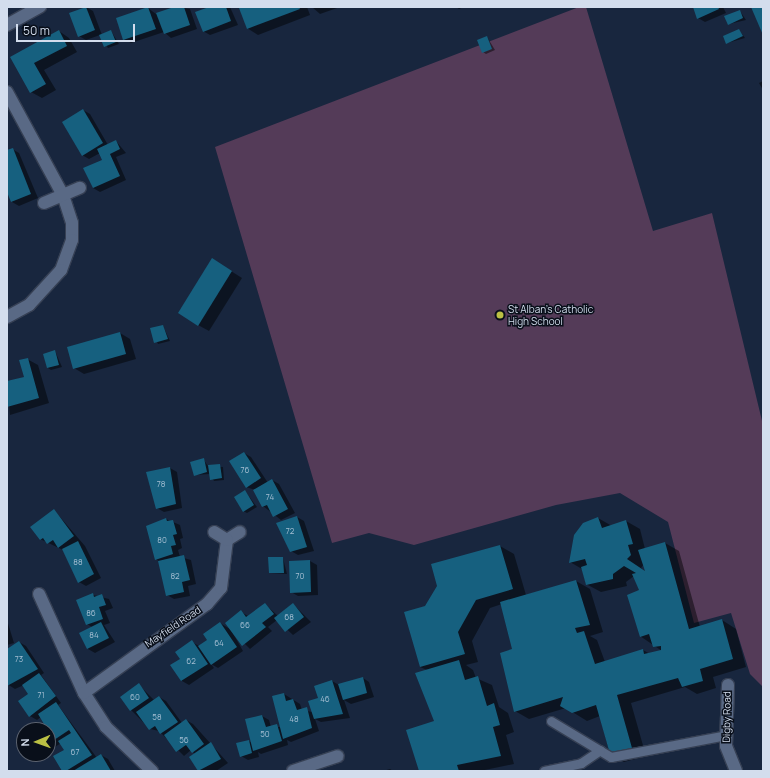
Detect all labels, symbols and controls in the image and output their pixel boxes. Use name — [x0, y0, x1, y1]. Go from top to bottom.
scale bar — [18, 16, 137, 42]
text: 50 m — [23, 22, 50, 39]
place label: St Alban's Catholic High School — [508, 303, 593, 326]
marker: St Alban's Catholic High School — [495, 310, 505, 320]
house number: 76 — [241, 465, 249, 475]
house number: 78 — [157, 479, 165, 489]
house number: 74 — [266, 492, 274, 502]
house number: 72 — [286, 526, 294, 536]
house number: 80 — [157, 535, 167, 545]
house number: 88 — [73, 557, 83, 567]
house number: 82 — [170, 571, 180, 581]
house number: 70 — [296, 571, 304, 581]
street label: Mayfield Road — [143, 604, 203, 650]
house number: 86 — [86, 608, 96, 618]
house number: 68 — [284, 612, 294, 622]
house number: 66 — [240, 620, 250, 630]
house number: 84 — [89, 630, 99, 640]
house number: 64 — [214, 638, 224, 648]
house number: 73 — [15, 654, 23, 664]
house number: 62 — [186, 656, 196, 666]
house number: 71 — [37, 690, 45, 700]
street label: Digby Road — [721, 691, 733, 743]
house number: 60 — [130, 692, 140, 702]
house number: 46 — [320, 694, 330, 704]
house number: 58 — [152, 712, 162, 722]
house number: 48 — [289, 714, 299, 724]
north arrow — [16, 722, 56, 762]
house number: 50 — [260, 729, 270, 739]
house number: 56 — [179, 735, 189, 745]
text: N — [17, 738, 32, 747]
house number: 67 — [71, 747, 79, 757]

